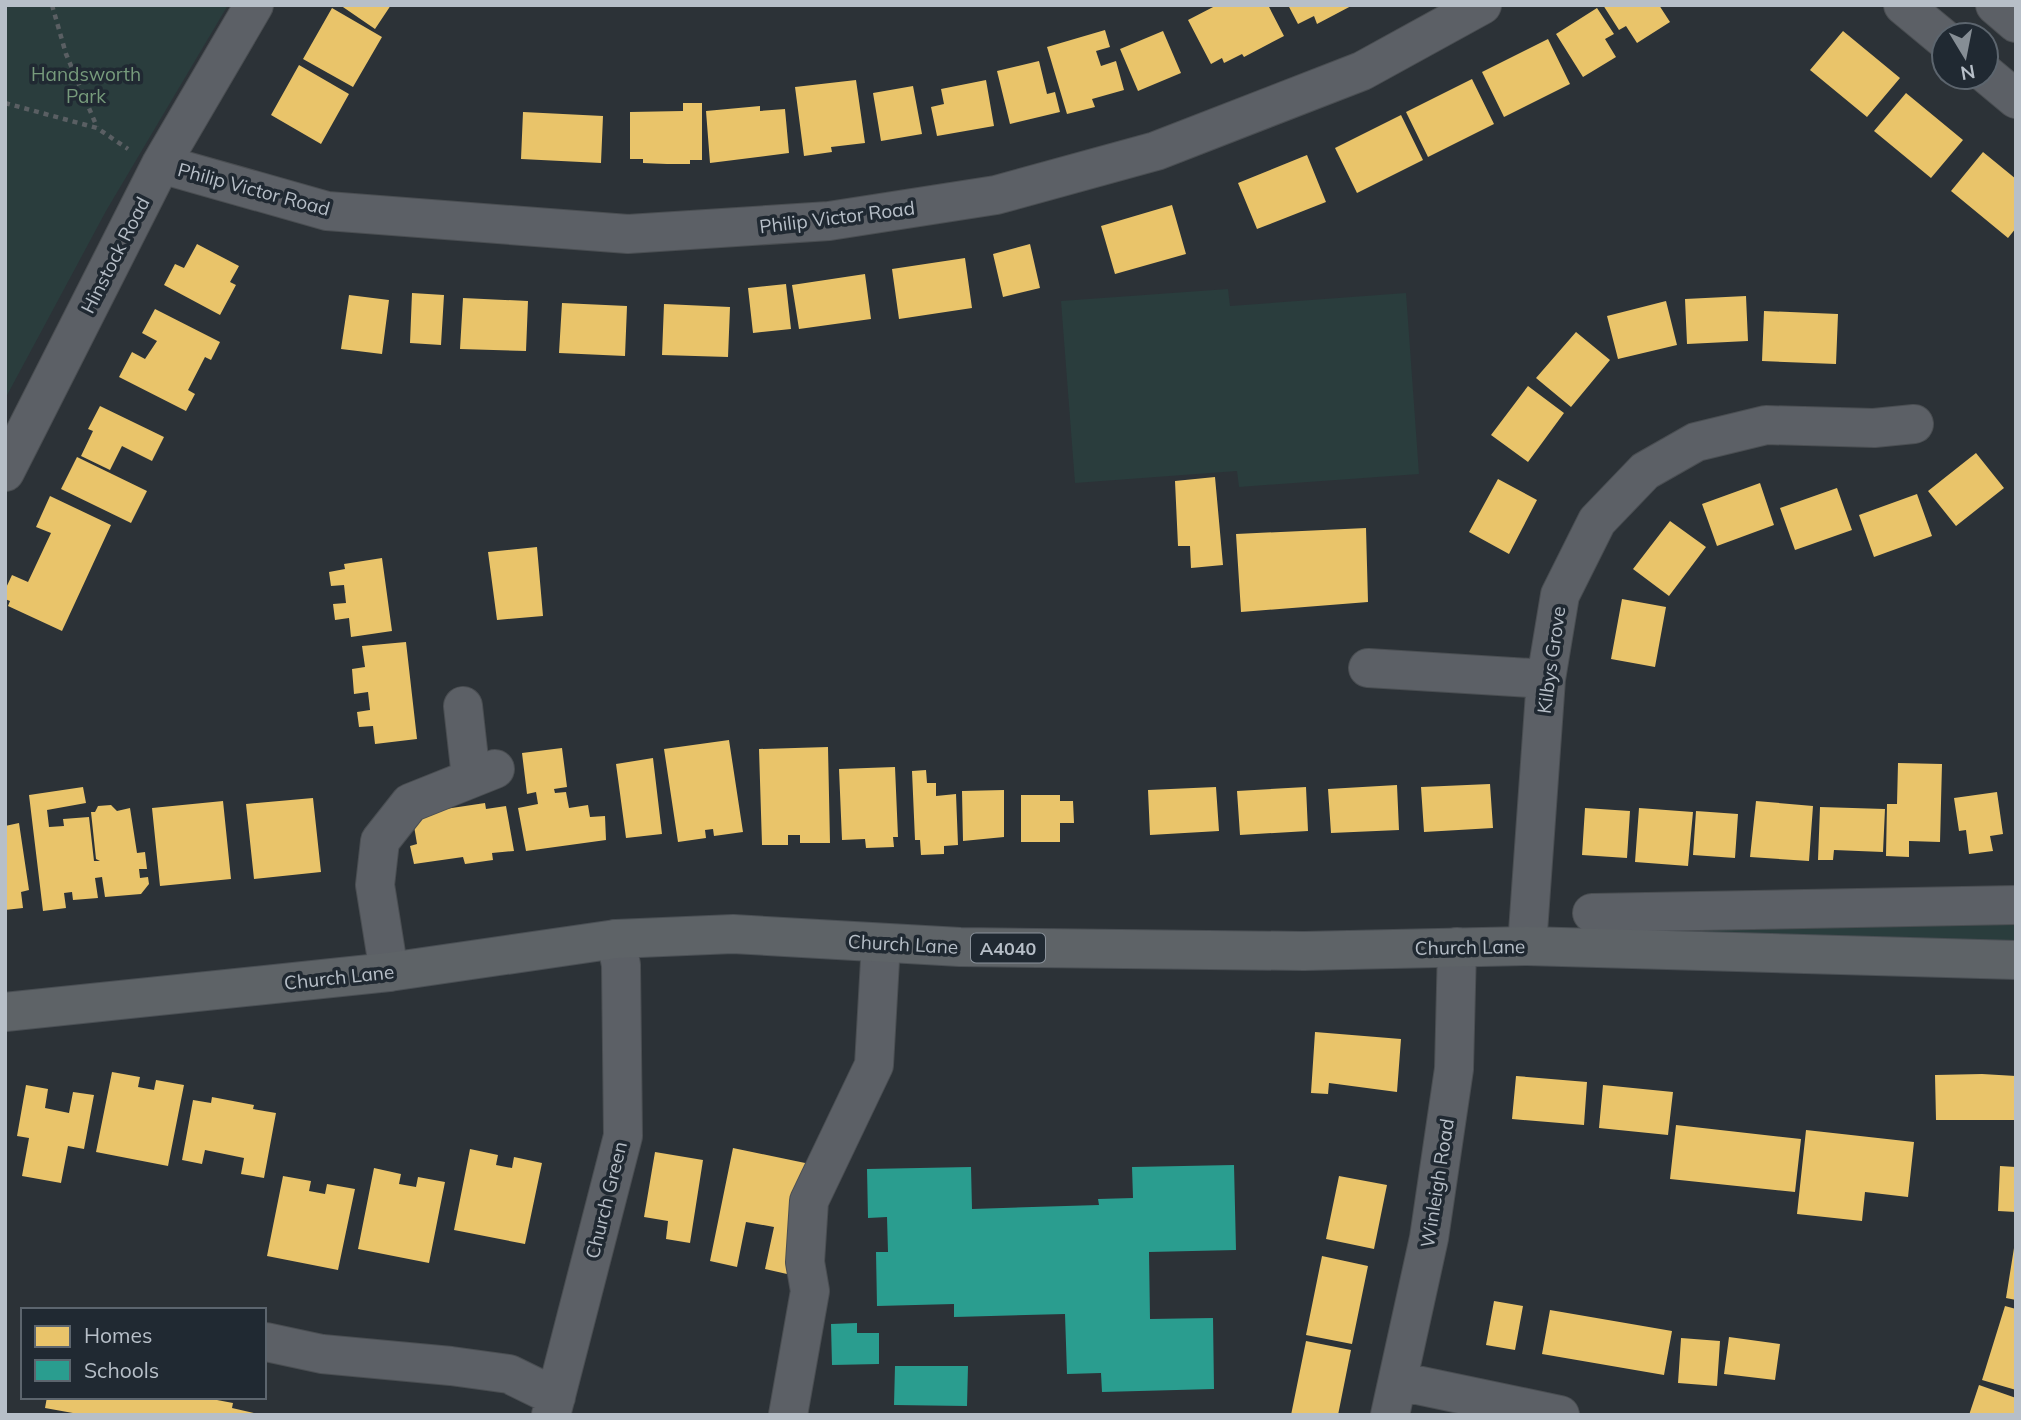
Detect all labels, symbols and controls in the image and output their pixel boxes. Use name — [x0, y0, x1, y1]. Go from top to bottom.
north arrow — [1930, 21, 2000, 91]
text: N — [1959, 60, 1977, 86]
park label: Handsworth Park — [31, 62, 141, 108]
street label: Philip Victor Road — [175, 157, 333, 221]
street label: Hinstock Road — [75, 193, 155, 317]
street label: Philip Victor Road — [758, 196, 916, 238]
street label: Kilbys Grove — [1532, 605, 1570, 715]
street label: Church Lane — [847, 929, 959, 959]
road number: A4040 — [971, 933, 1045, 962]
street label: Church Lane — [1415, 934, 1525, 960]
street label: Church Lane — [283, 959, 395, 995]
street label: Winleigh Road — [1415, 1117, 1459, 1249]
street label: Church Green — [580, 1139, 632, 1261]
legend — [21, 1308, 266, 1399]
text: Homes — [84, 1322, 152, 1348]
text: Schools — [84, 1357, 159, 1383]

